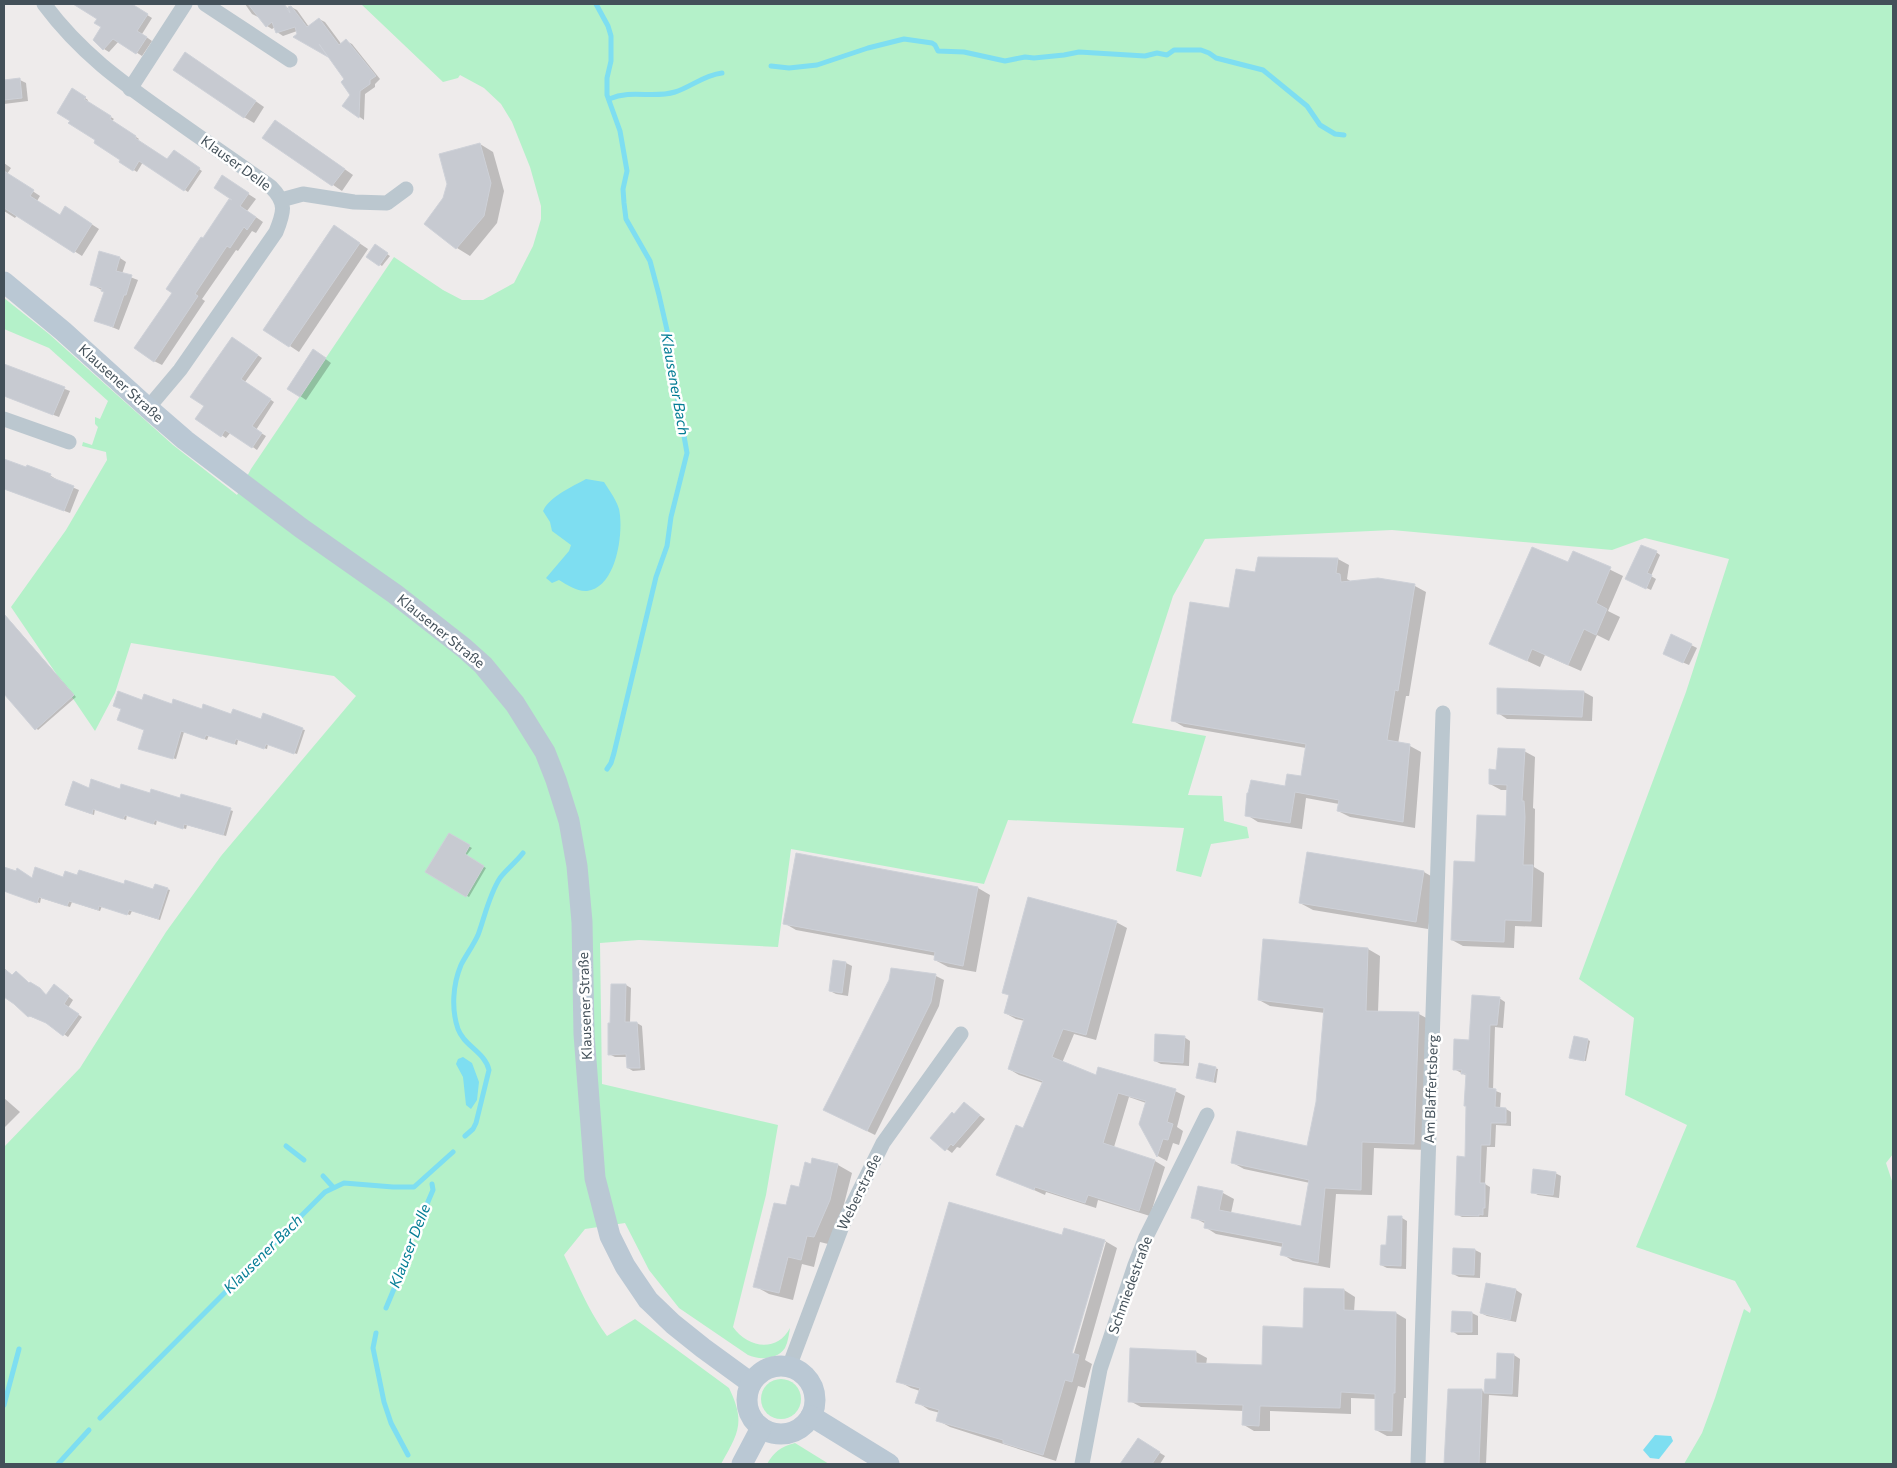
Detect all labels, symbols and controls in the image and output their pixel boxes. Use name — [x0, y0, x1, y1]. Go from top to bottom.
street label: Klauser Delle — [198, 132, 275, 194]
water label: Klausener Bach — [658, 331, 694, 436]
street label: Klausener Straße — [76, 340, 167, 425]
street label: Klausener Straße — [394, 590, 489, 671]
street label: Klausener Straße — [574, 952, 595, 1060]
street label: Am Blaffertsberg — [1420, 1034, 1441, 1144]
street label: Weberstraße — [833, 1151, 884, 1233]
water label: Klauser Delle — [385, 1201, 433, 1290]
water label: Klausener Bach — [219, 1210, 305, 1296]
street label: Schmiedestraße — [1104, 1234, 1155, 1336]

